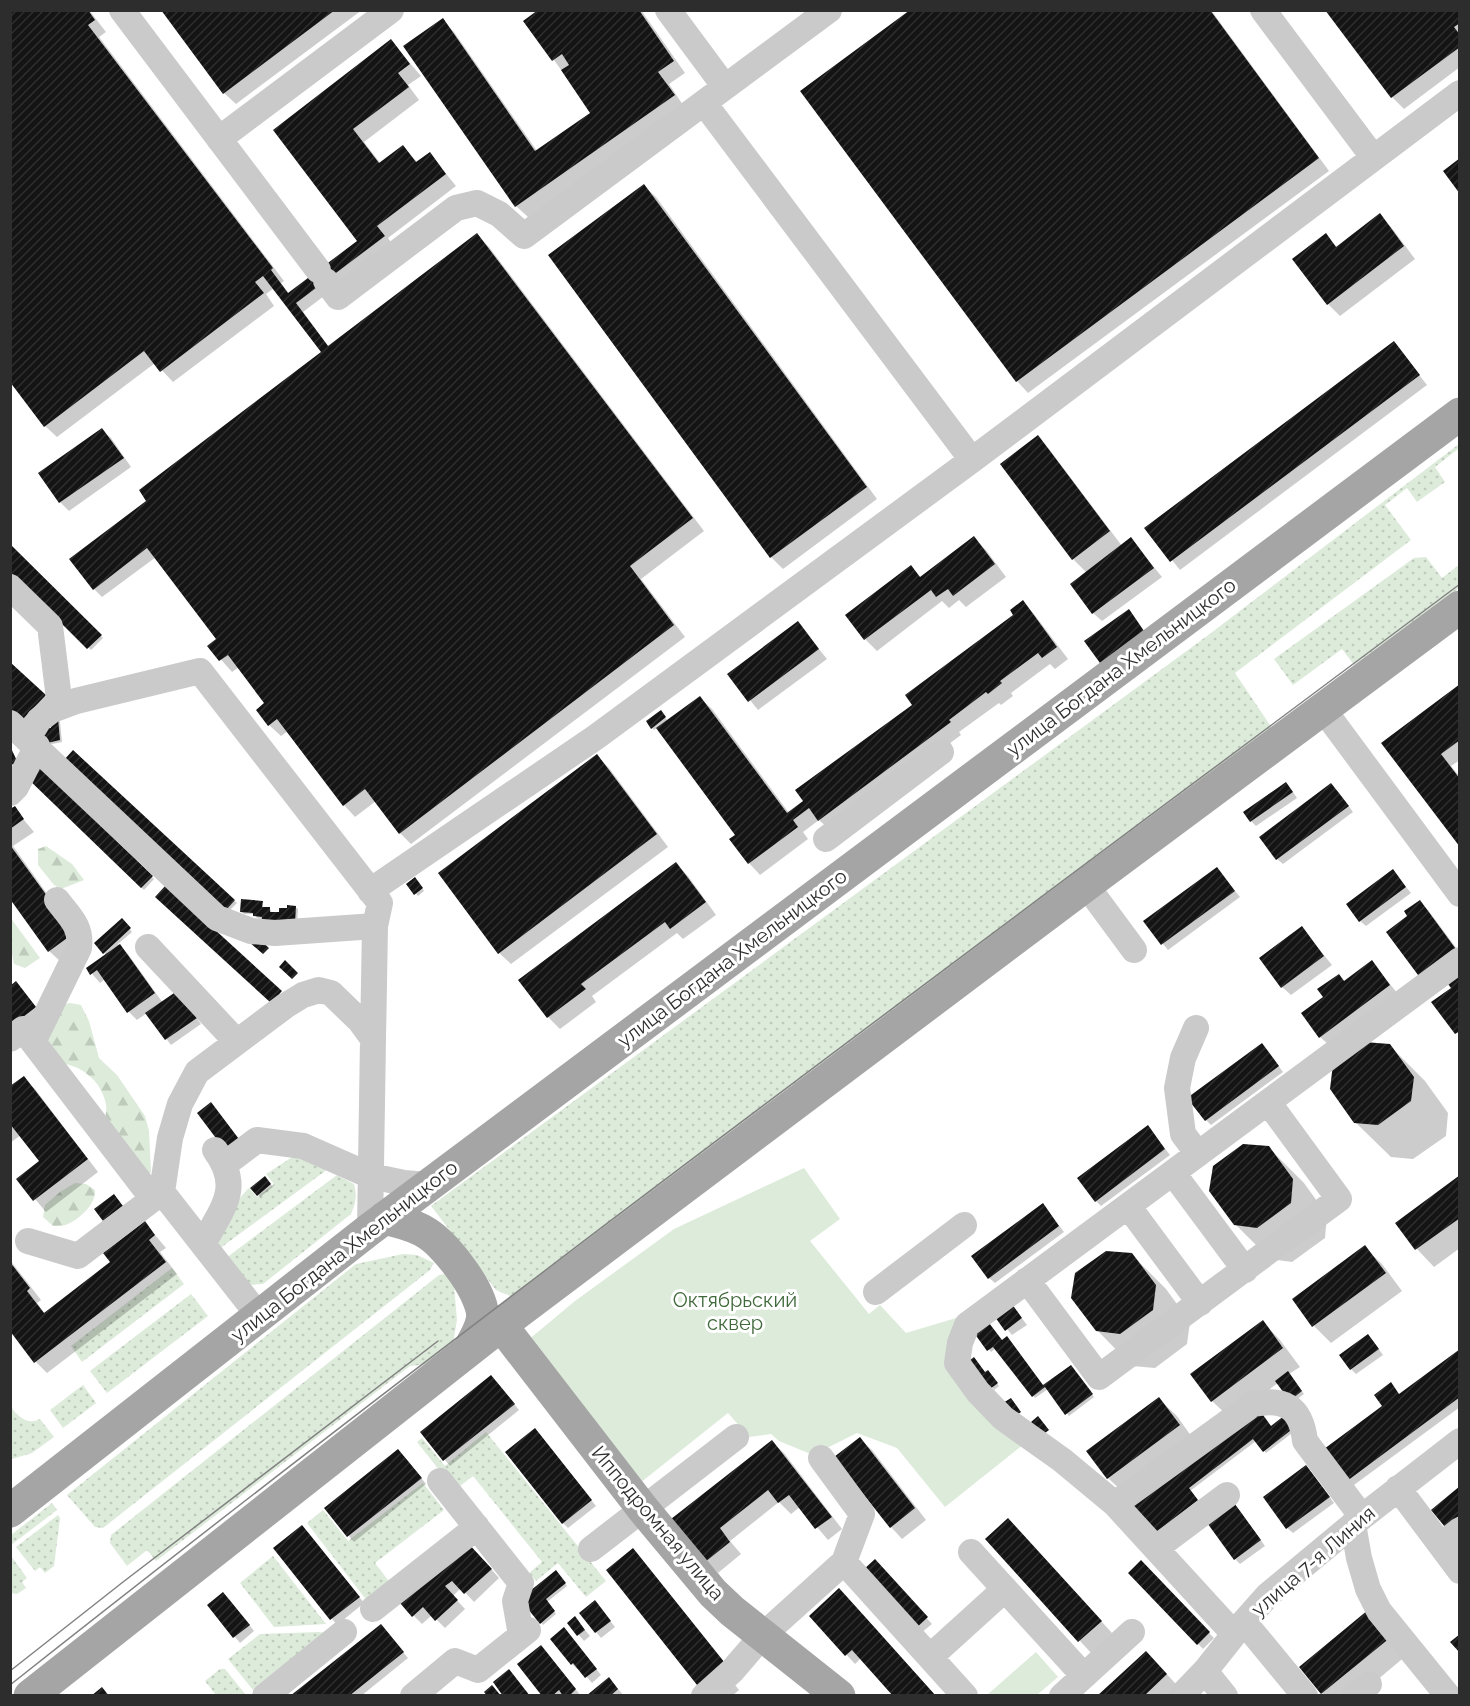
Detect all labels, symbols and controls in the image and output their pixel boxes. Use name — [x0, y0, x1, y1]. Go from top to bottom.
street label: улица Богдана Хмельницкого — [1001, 573, 1241, 761]
street label: улица Богдана Хмельницкого — [612, 864, 852, 1052]
street label: улица Богдана Хмельницкого — [226, 1155, 462, 1347]
park label: Октябрьский сквер — [673, 1288, 797, 1335]
street label: Ипподромная улица — [587, 1441, 729, 1605]
street label: улица 7-я Линия — [1246, 1501, 1380, 1621]

